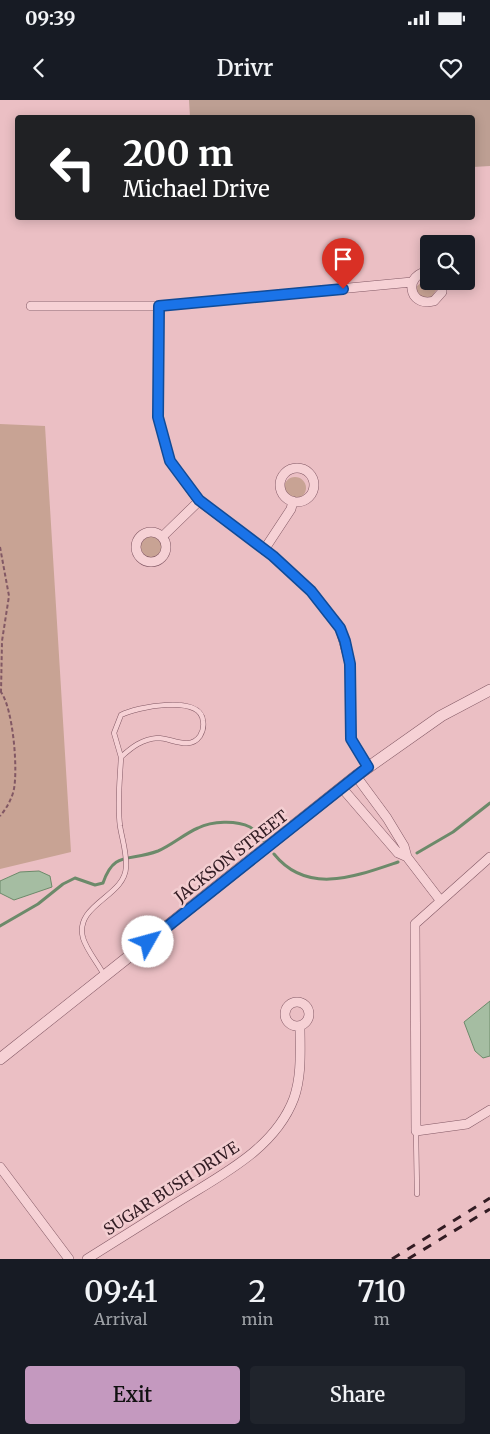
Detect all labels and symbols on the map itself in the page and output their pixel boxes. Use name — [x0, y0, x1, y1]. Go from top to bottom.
pin — [322, 238, 364, 289]
street label: JACKSON STREET — [170, 806, 292, 907]
position arrow — [121, 915, 173, 967]
street label: SUGAR BUSH DRIVE — [100, 1136, 243, 1239]

